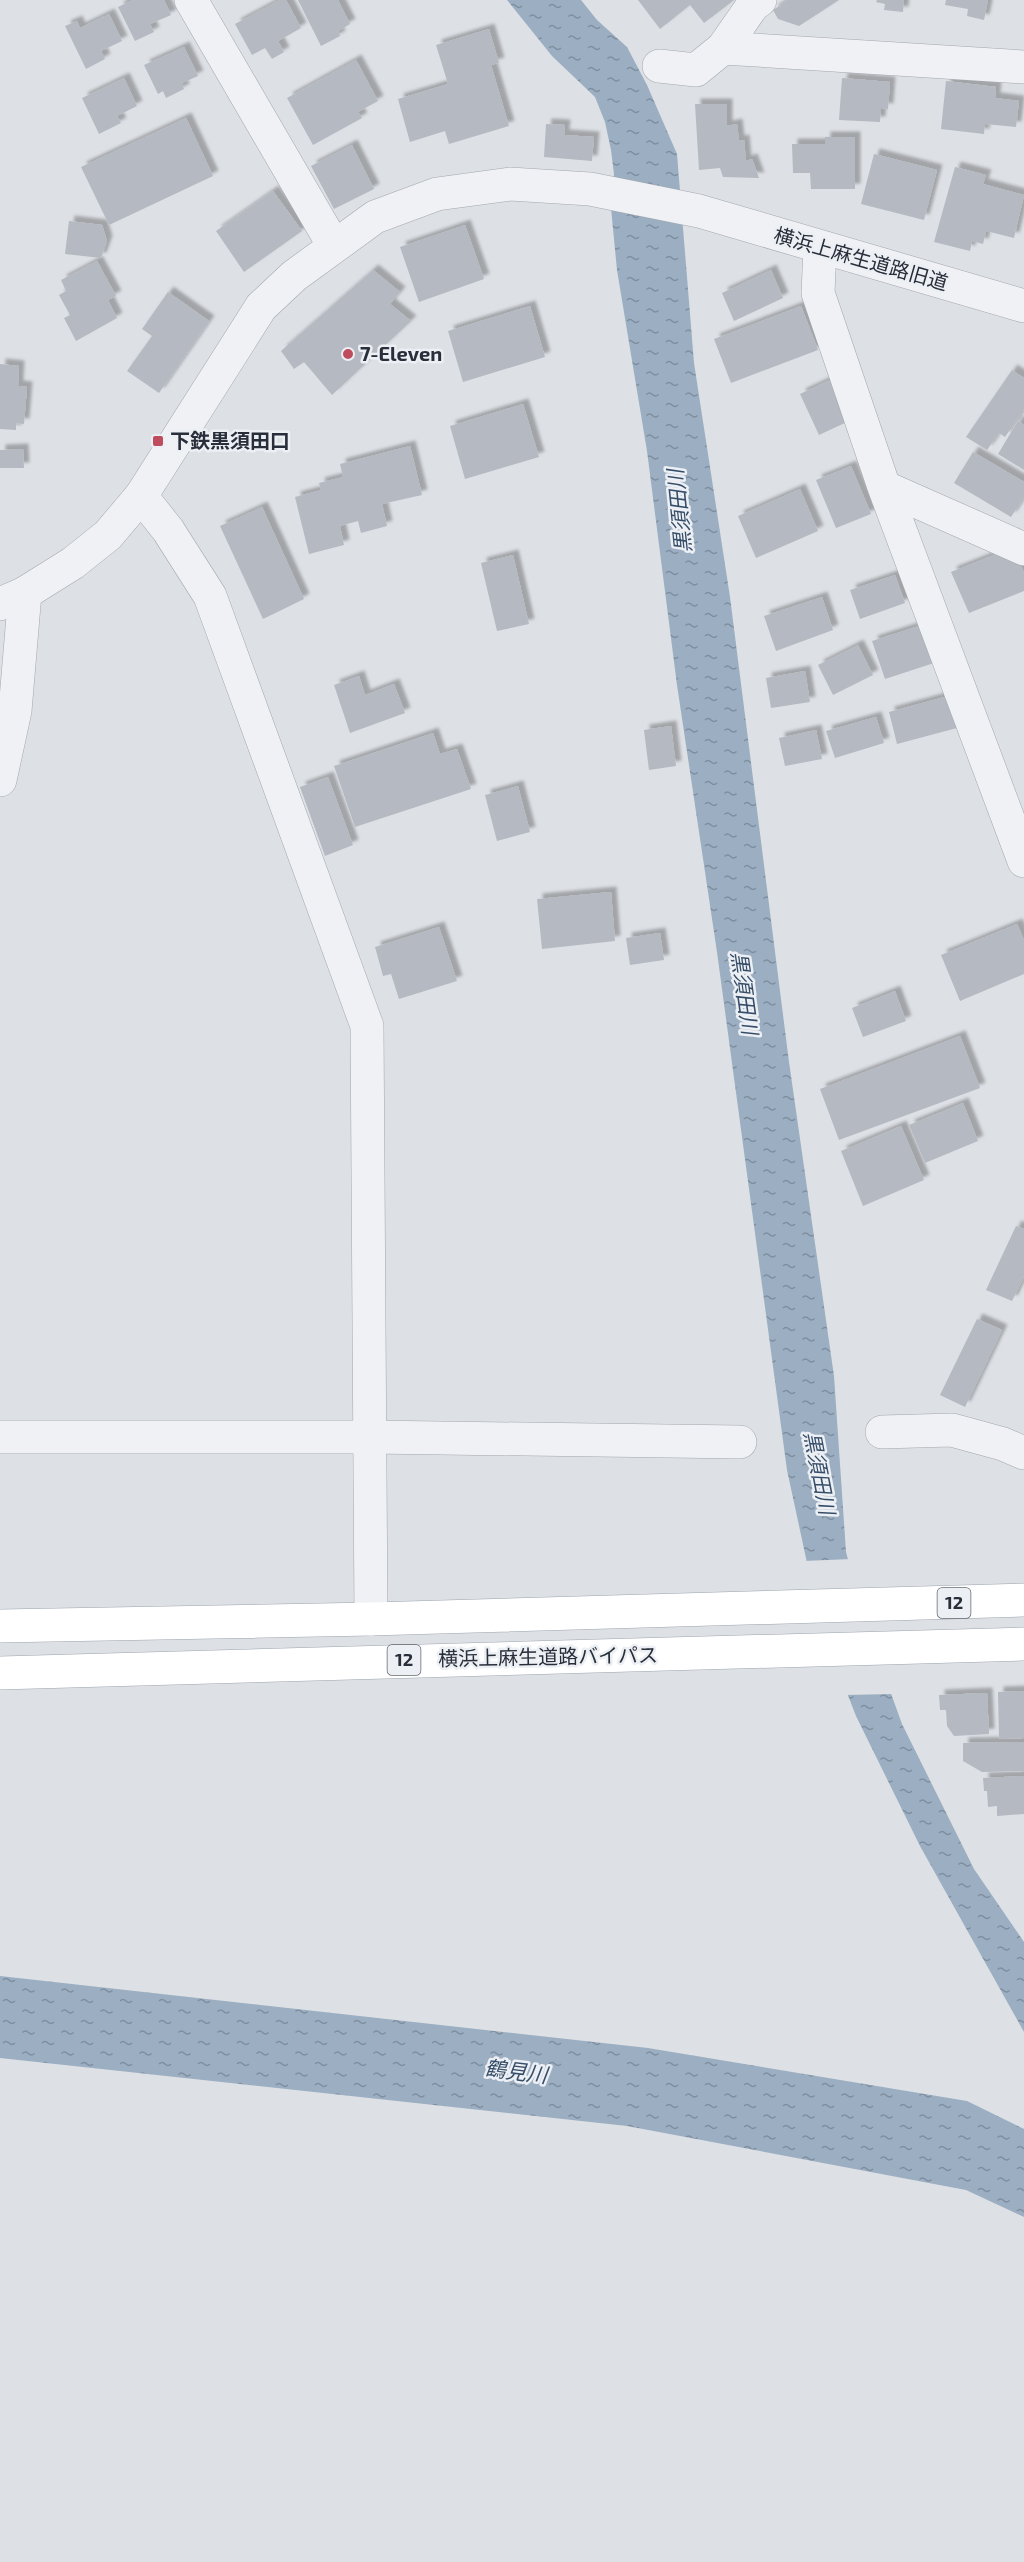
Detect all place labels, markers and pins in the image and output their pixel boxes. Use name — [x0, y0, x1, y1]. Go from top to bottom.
place label: 7-Eleven — [360, 341, 442, 365]
marker: 7-Eleven — [341, 347, 355, 361]
place label: 下鉄黒須田口 — [170, 428, 290, 452]
marker: 下鉄黒須田口 — [151, 434, 165, 448]

